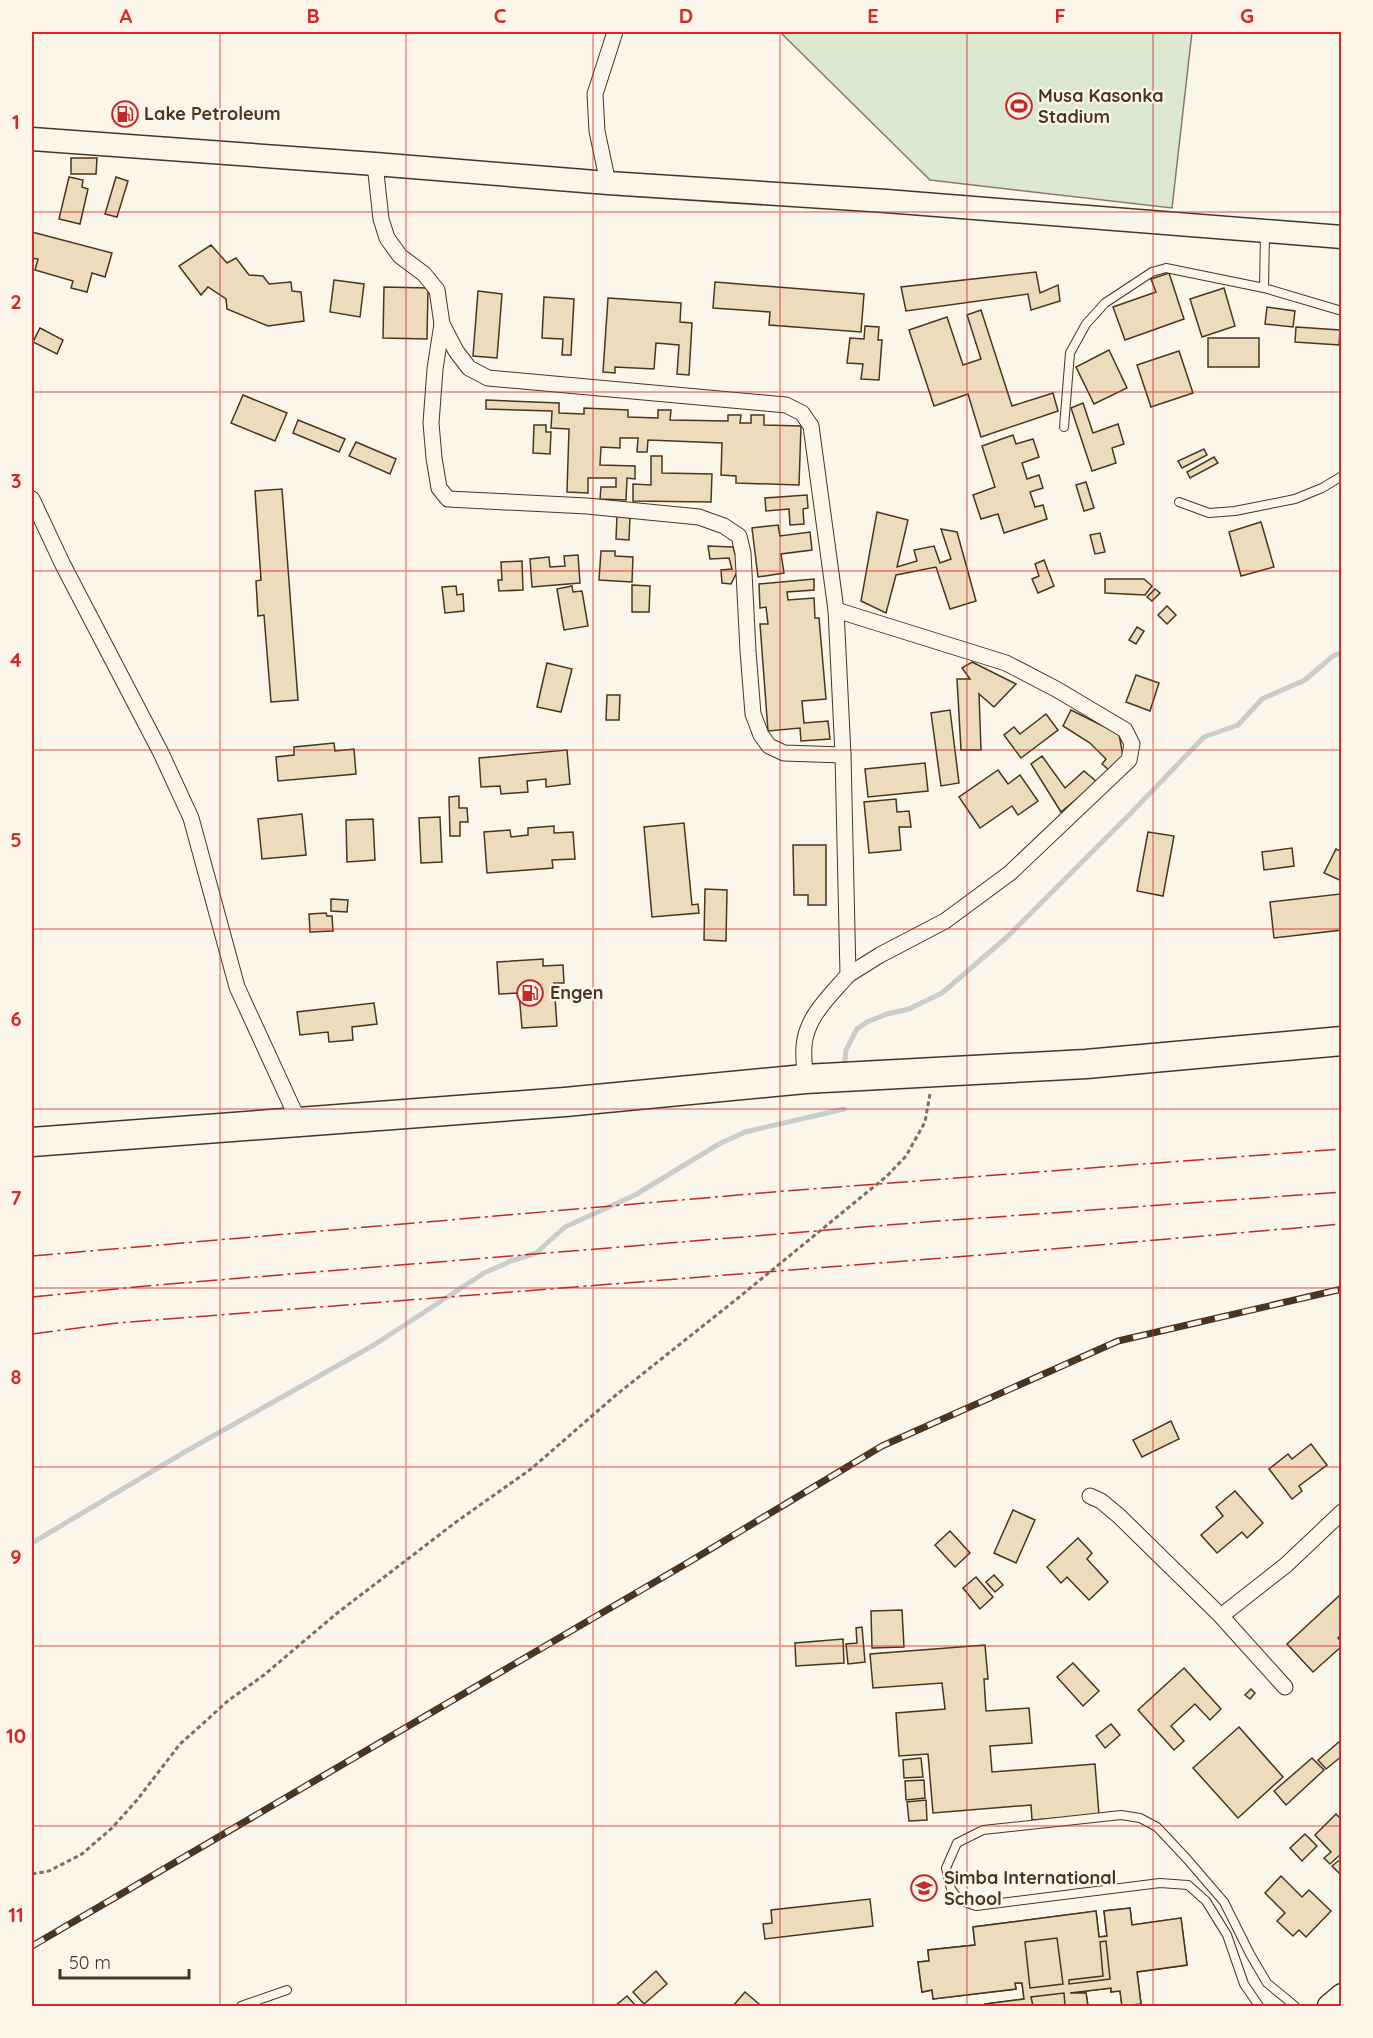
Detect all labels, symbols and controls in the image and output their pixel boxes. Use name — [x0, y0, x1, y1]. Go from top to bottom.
text: A — [120, 3, 133, 28]
text: B — [306, 3, 320, 28]
text: C — [494, 3, 507, 28]
text: D — [679, 3, 693, 28]
text: E — [867, 3, 879, 28]
text: F — [1054, 3, 1066, 28]
text: G — [1240, 3, 1254, 28]
place label: Musa Kasonka Stadium — [1038, 84, 1164, 128]
sports icon: Musa Kasonka Stadium — [1004, 91, 1034, 121]
fuel station icon: Lake Petroleum — [110, 99, 140, 129]
place label: Lake Petroleum — [144, 102, 281, 125]
text: 1 — [12, 109, 20, 134]
text: 2 — [10, 289, 22, 314]
text: 3 — [11, 468, 21, 493]
text: 4 — [10, 647, 22, 672]
text: 5 — [10, 827, 22, 852]
fuel station icon: Engen — [515, 978, 545, 1008]
place label: Engen — [550, 981, 604, 1004]
text: 6 — [10, 1006, 22, 1031]
text: 7 — [11, 1185, 22, 1210]
text: 8 — [11, 1364, 22, 1389]
text: 9 — [10, 1544, 22, 1569]
text: 10 — [6, 1723, 26, 1748]
place label: Simba International School — [944, 1866, 1116, 1910]
school or university icon: Simba International School — [909, 1873, 939, 1903]
text: 11 — [8, 1902, 24, 1927]
scale bar — [60, 1942, 189, 1980]
text: 50 m — [69, 1951, 111, 1974]

